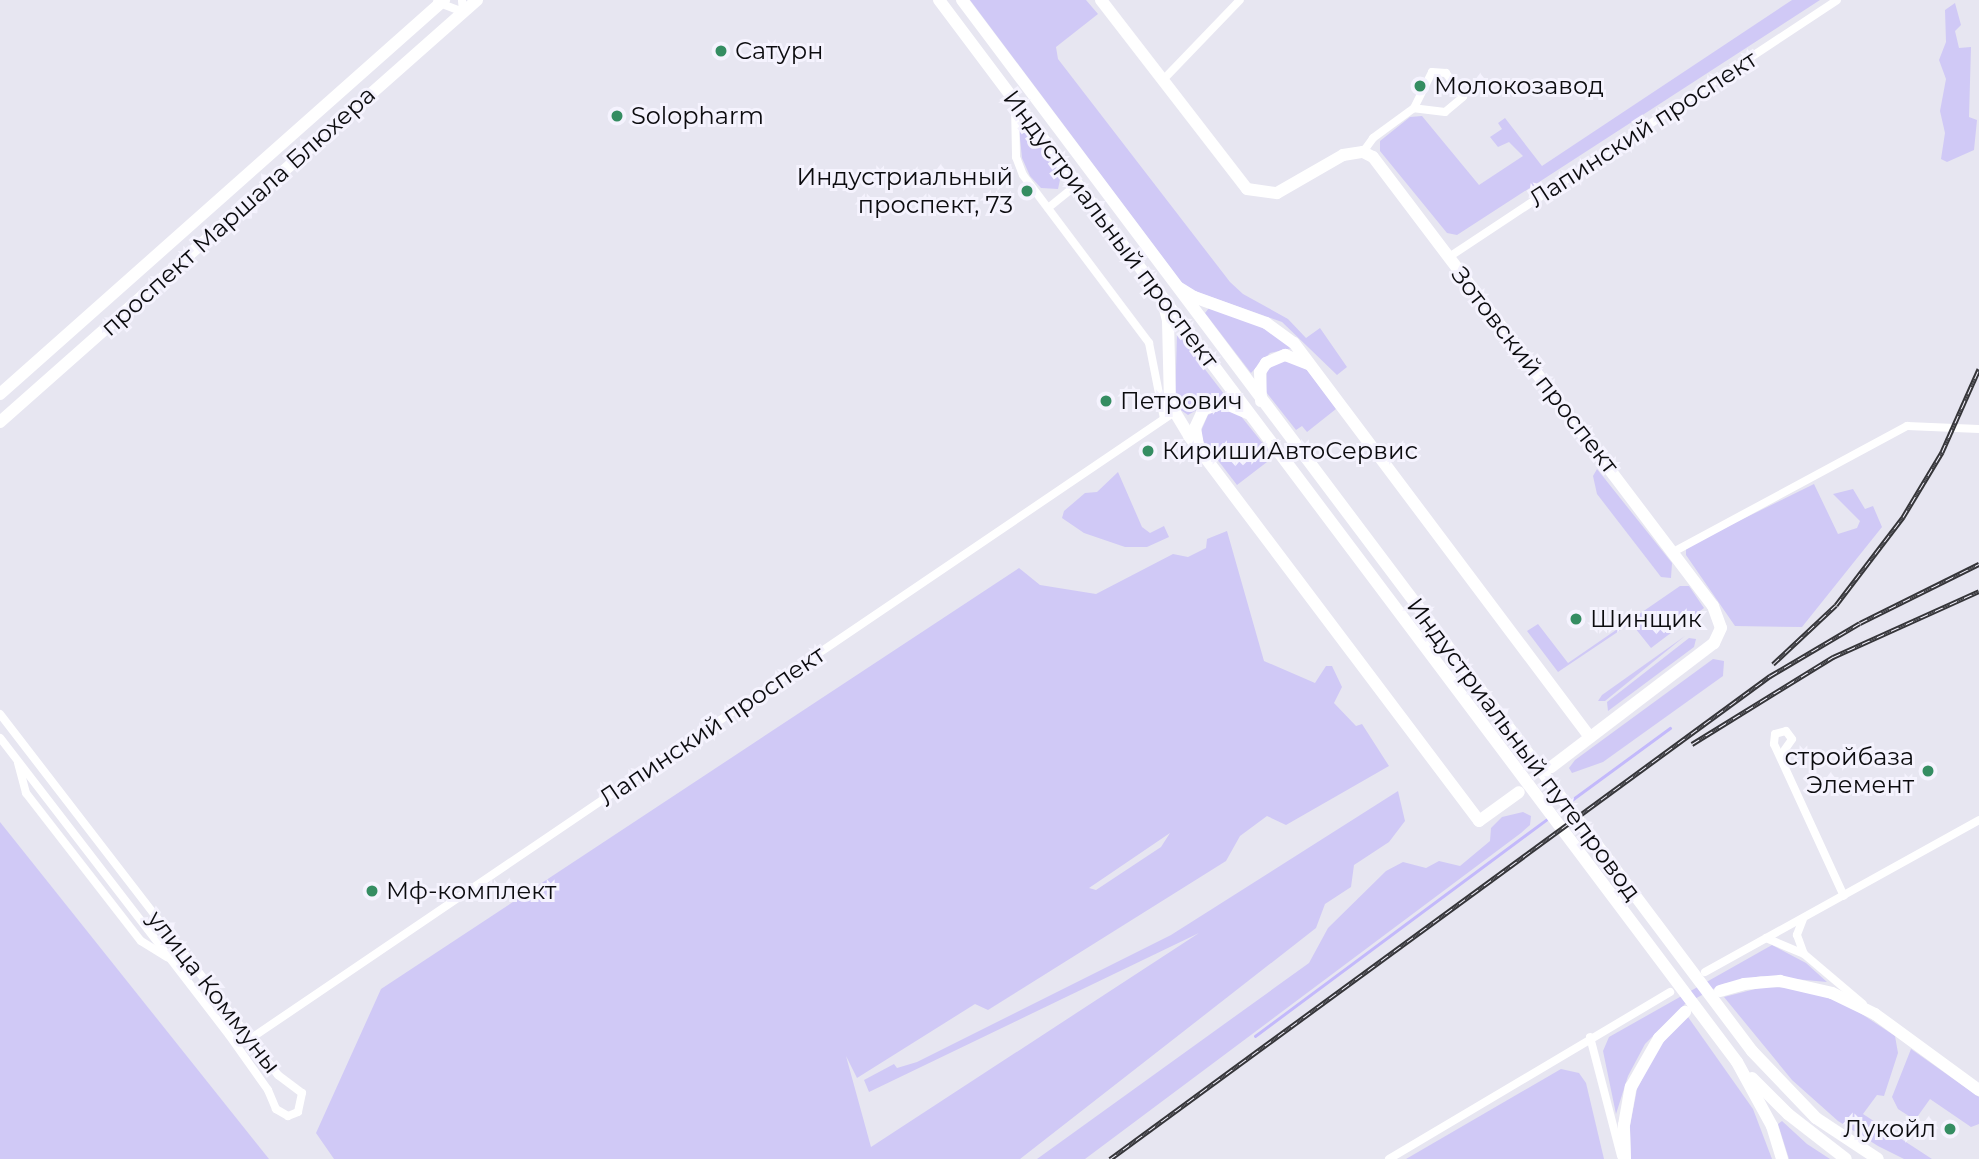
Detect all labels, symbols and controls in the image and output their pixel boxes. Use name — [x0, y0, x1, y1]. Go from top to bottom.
place label: Сатурн — [735, 37, 823, 65]
marker: Сатурн — [713, 43, 729, 59]
street label: Лапинский проспект — [1524, 45, 1762, 213]
place label: Молокозавод — [1434, 72, 1604, 100]
marker: Молокозавод — [1412, 78, 1428, 94]
street label: проспект Маршала Блюхера — [95, 80, 381, 342]
street label: Индустриальный проспект — [997, 84, 1225, 374]
place label: Solopharm — [631, 102, 764, 130]
marker: Solopharm — [609, 108, 625, 124]
place label: Индустриальный проспект, 73 — [797, 163, 1013, 219]
marker: Индустриальный проспект, 73 — [1019, 183, 1035, 199]
street label: Зотовский проспект — [1445, 261, 1625, 479]
place label: Петрович — [1120, 387, 1243, 415]
marker: Петрович — [1098, 393, 1114, 409]
place label: КиришиАвтоСервис — [1162, 437, 1418, 465]
marker: КиришиАвтоСервис — [1140, 443, 1156, 459]
street label: Индустриальный путепровод — [1401, 592, 1647, 906]
place label: Шинщик — [1590, 605, 1702, 633]
marker: Шинщик — [1568, 611, 1584, 627]
street label: Лапинский проспект — [594, 640, 830, 812]
place label: стройбаза Элемент — [1785, 743, 1914, 799]
marker: стройбаза Элемент — [1920, 763, 1936, 779]
place label: Мф-комплект — [386, 877, 556, 905]
marker: Мф-комплект — [364, 883, 380, 899]
street label: улица Коммуны — [141, 905, 287, 1079]
place label: Лукойл — [1843, 1115, 1936, 1143]
marker: Лукойл — [1942, 1121, 1958, 1137]

